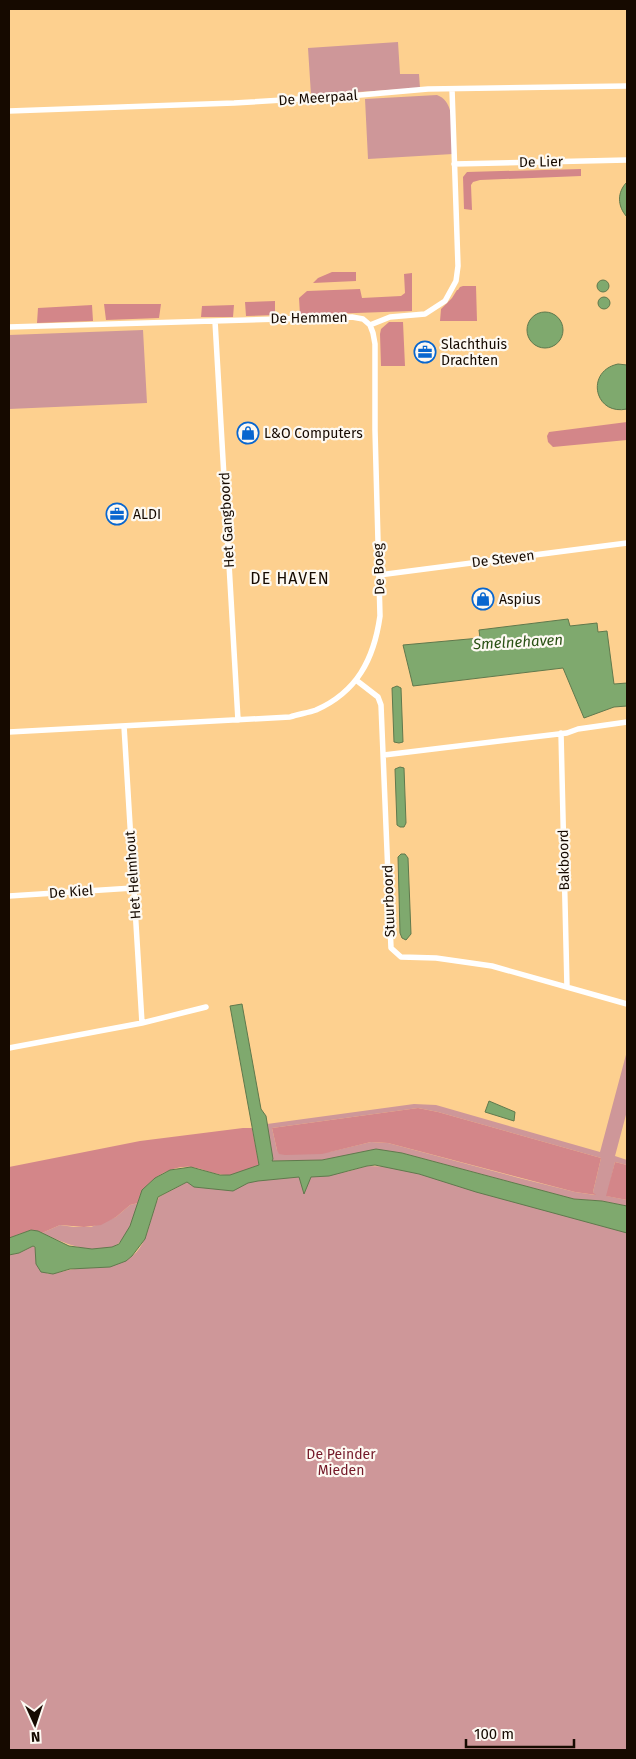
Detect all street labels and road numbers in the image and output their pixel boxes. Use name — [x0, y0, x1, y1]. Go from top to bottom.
street label: De Meerpaal — [278, 87, 358, 109]
street label: De Lier — [519, 153, 564, 171]
street label: De Hemmen — [270, 309, 348, 327]
street label: Het Gangboord — [216, 472, 238, 568]
street label: De Boeg — [370, 542, 388, 595]
street label: De Steven — [471, 547, 535, 571]
street label: Het Helmhout — [121, 829, 145, 920]
street label: Bakboord — [555, 829, 573, 891]
street label: Stuurboord — [379, 865, 399, 937]
street label: De Kiel — [48, 882, 94, 902]

